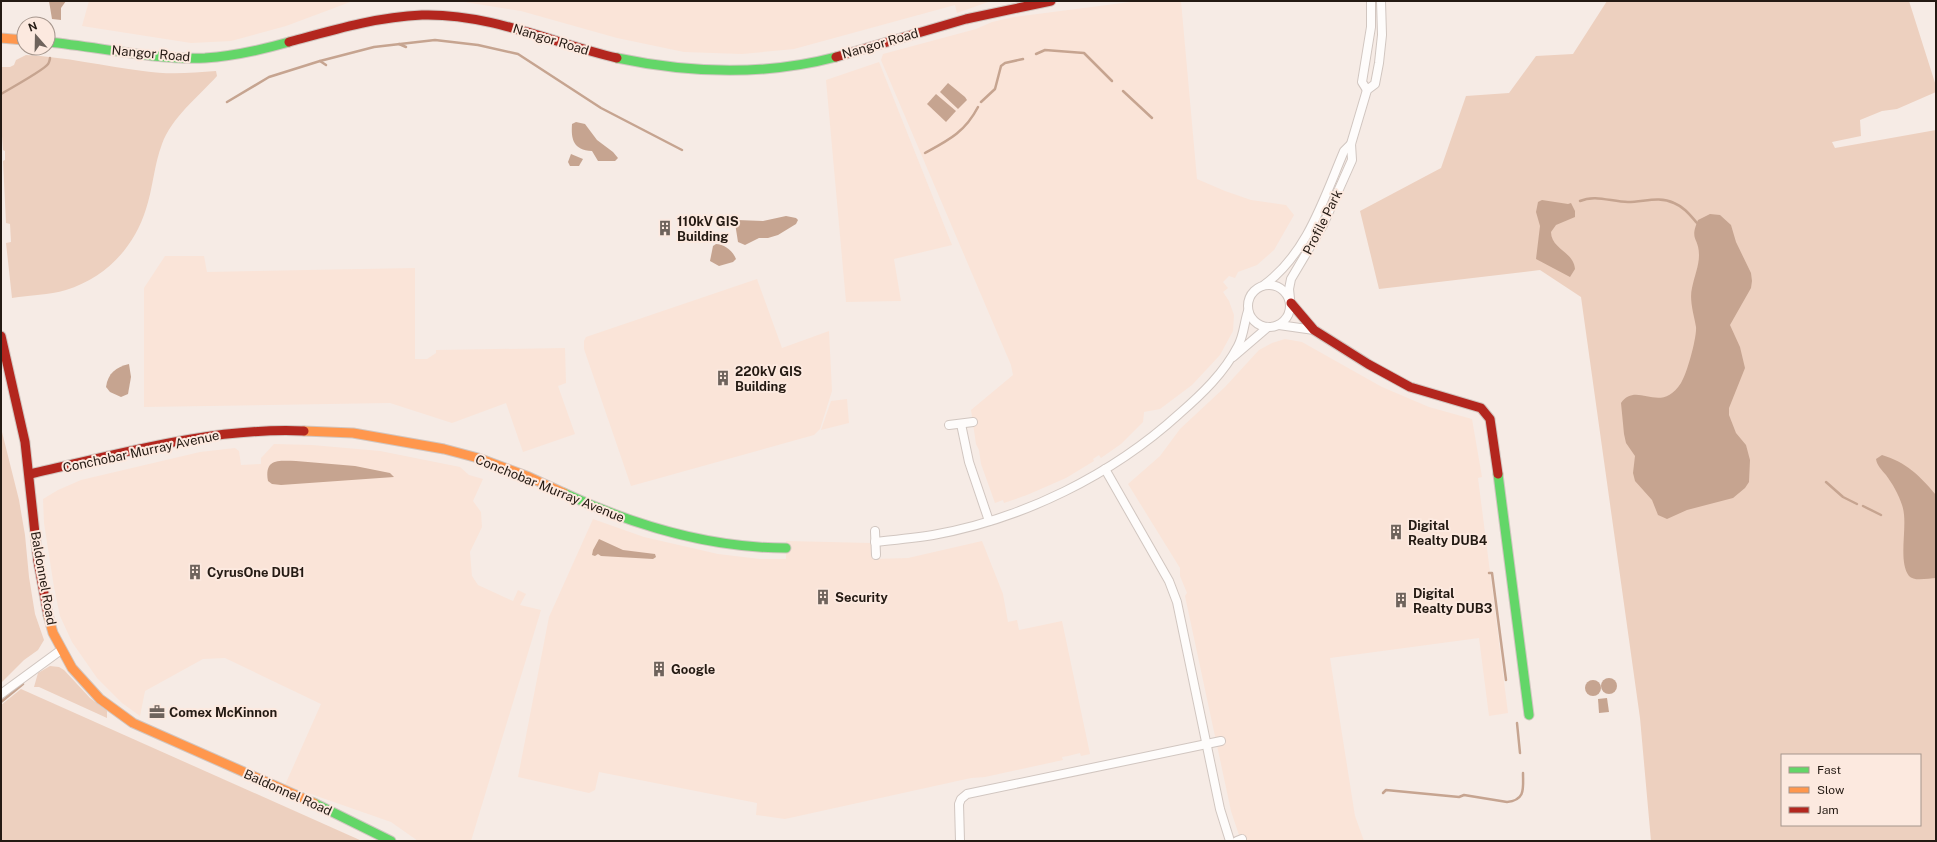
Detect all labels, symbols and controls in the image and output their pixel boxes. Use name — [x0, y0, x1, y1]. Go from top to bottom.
north arrow — [16, 16, 56, 56]
text: N — [26, 19, 39, 34]
street label: Nangor Road — [511, 21, 591, 58]
street label: Nangor Road — [840, 25, 920, 62]
street label: Nangor Road — [111, 43, 191, 64]
street label: Profile Park — [1300, 187, 1345, 257]
place label: 110kV GIS Building — [677, 214, 739, 244]
building icon: 110kV GIS Building — [656, 219, 674, 237]
place label: 220kV GIS Building — [735, 364, 802, 394]
building icon: 220kV GIS Building — [714, 369, 732, 387]
street label: Conchobar Murray Avenue — [62, 428, 221, 475]
street label: Conchobar Murray Avenue — [473, 452, 627, 525]
place label: Digital Realty DUB4 — [1408, 518, 1488, 548]
building icon: Digital Realty DUB4 — [1387, 523, 1405, 541]
street label: Baldonnel Road — [28, 530, 59, 626]
building icon: CyrusOne DUB1 — [186, 563, 204, 581]
place label: CyrusOne DUB1 — [207, 565, 305, 580]
place label: Digital Realty DUB3 — [1413, 586, 1493, 616]
building icon: Security — [814, 588, 832, 606]
place label: Security — [835, 590, 889, 605]
building icon: Digital Realty DUB3 — [1392, 591, 1410, 609]
building icon: Google — [650, 660, 668, 678]
place label: Google — [671, 662, 715, 677]
office icon: Comex McKinnon — [148, 703, 166, 721]
place label: Comex McKinnon — [169, 705, 277, 720]
legend — [1781, 754, 1921, 826]
text: Fast — [1817, 763, 1842, 777]
street label: Baldonnel Road — [241, 766, 334, 819]
text: Slow — [1817, 783, 1845, 797]
text: Jam — [1817, 803, 1839, 817]

